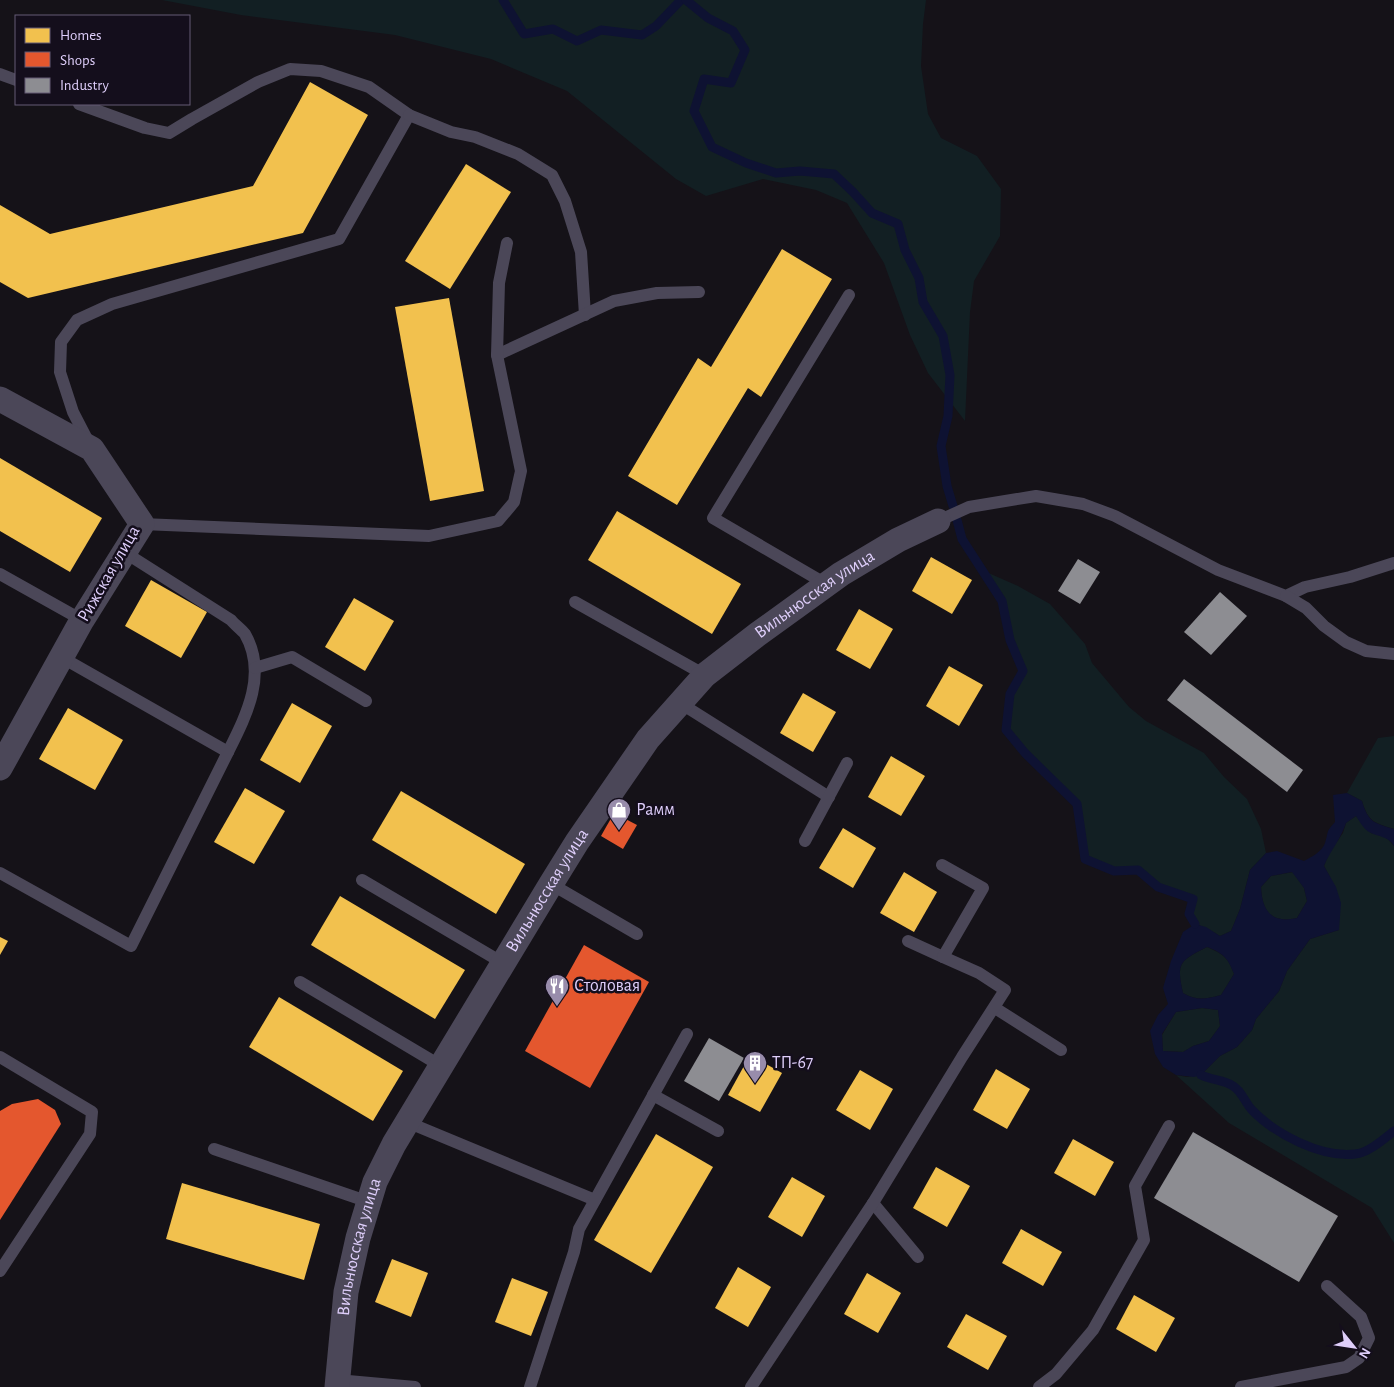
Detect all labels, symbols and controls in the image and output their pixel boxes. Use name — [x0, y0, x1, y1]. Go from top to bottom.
legend — [15, 15, 190, 105]
text: Homes — [60, 28, 102, 43]
text: Shops — [60, 53, 95, 68]
text: Industry — [60, 78, 109, 93]
street label: Рижская улица — [74, 523, 144, 625]
street label: Вильнюсская улица — [752, 547, 878, 642]
shop icon: Рамм — [606, 797, 632, 831]
place label: Рамм — [636, 801, 675, 819]
street label: Вильнюсская улица — [503, 825, 592, 956]
restaurant icon: Столовая — [544, 973, 570, 1007]
place label: Столовая — [574, 977, 640, 995]
building icon: ТП-67 — [742, 1050, 768, 1084]
place label: ТП-67 — [772, 1054, 813, 1072]
street label: Вильнюсская улица — [335, 1176, 385, 1317]
north arrow — [1329, 1322, 1379, 1372]
text: N — [1356, 1345, 1373, 1361]

